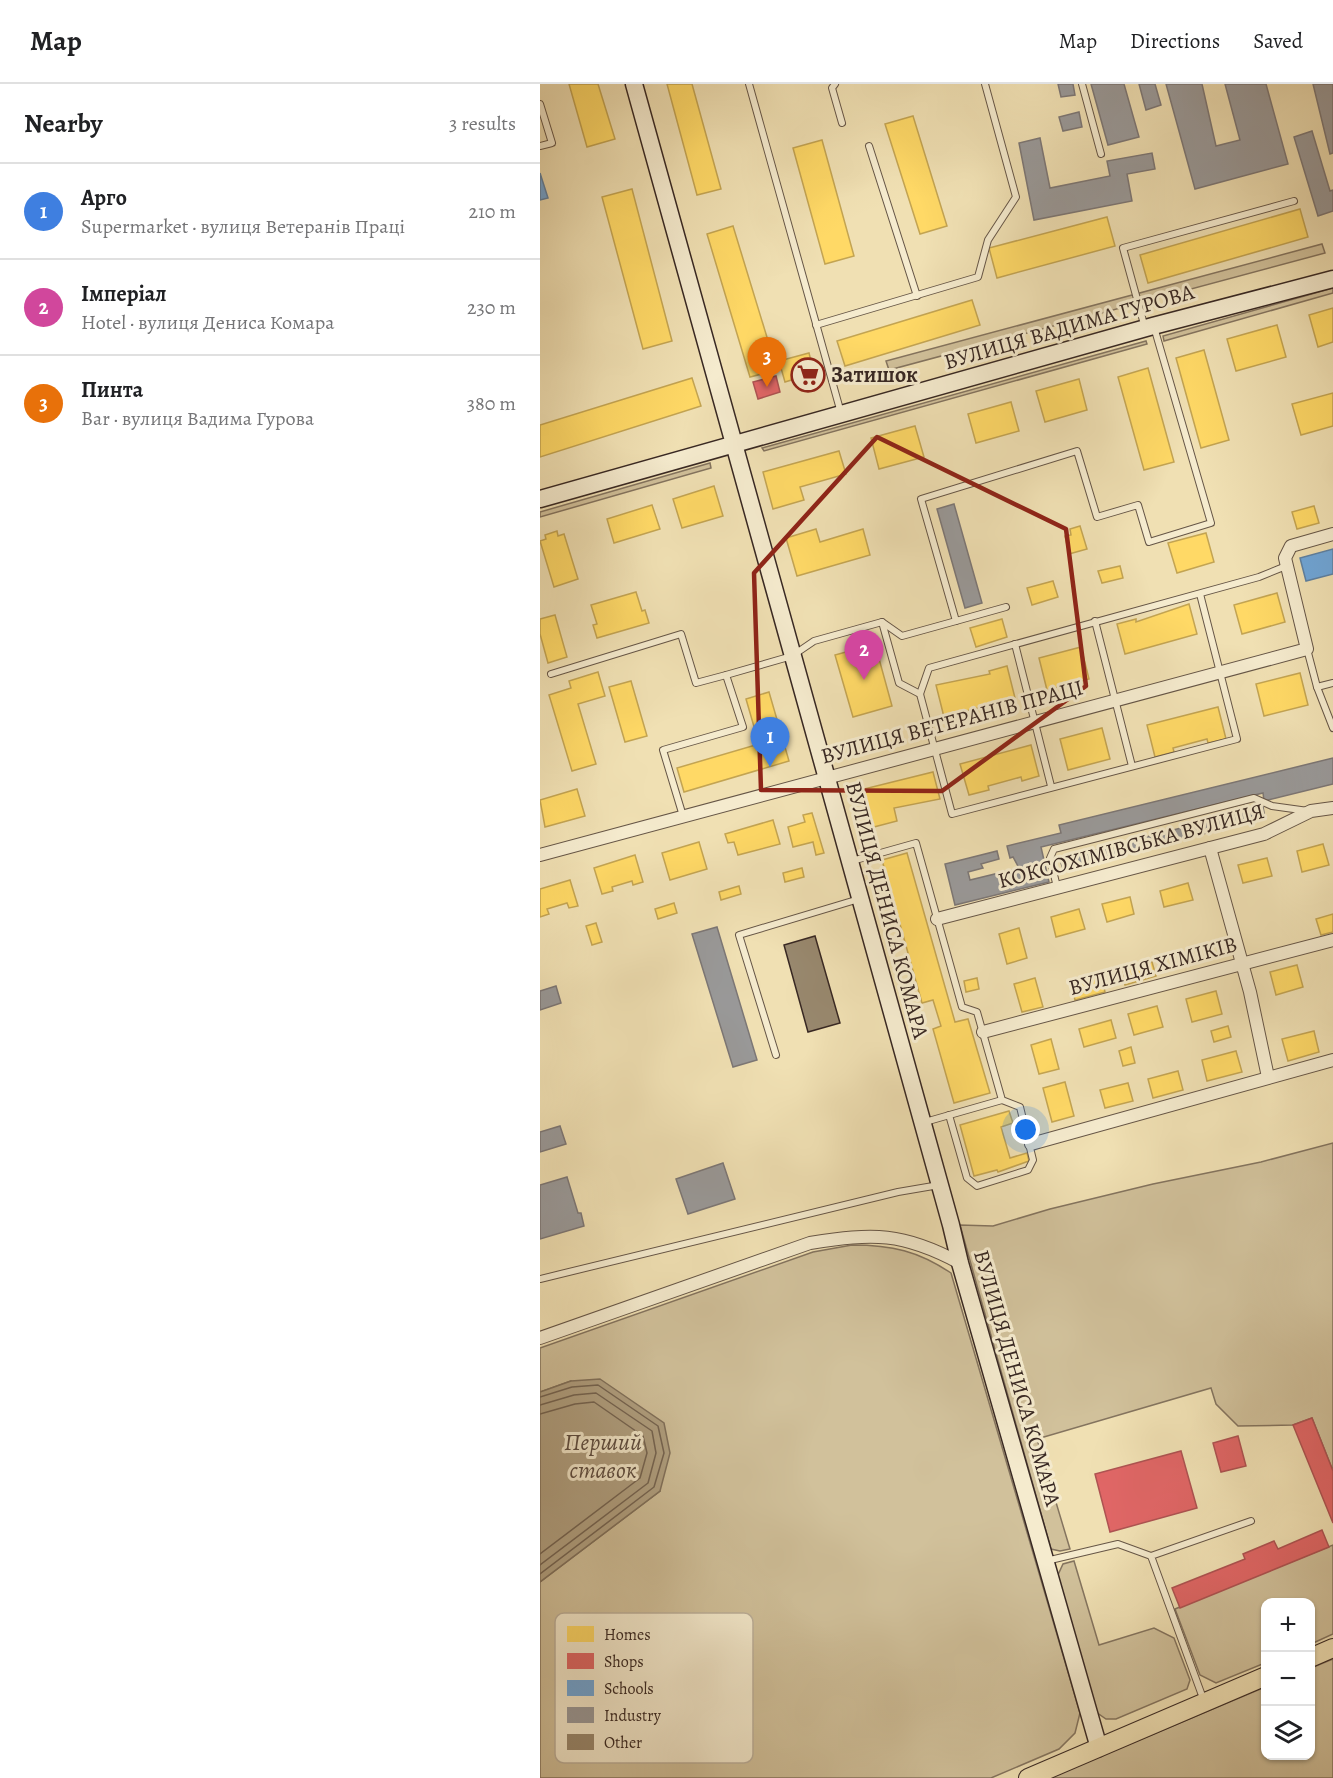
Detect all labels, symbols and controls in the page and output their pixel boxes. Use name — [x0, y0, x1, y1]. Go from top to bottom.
text: Map — [30, 22, 82, 60]
text: Map — [1059, 27, 1097, 55]
text: Directions — [1130, 27, 1220, 55]
text: Saved — [1253, 27, 1303, 55]
text: Nearby — [24, 106, 103, 141]
text: 3 results — [449, 110, 516, 137]
text: Арго — [81, 183, 127, 213]
text: 1 — [40, 198, 47, 225]
text: 210 m — [468, 198, 516, 225]
text: Supermarket · вулиця Ветеранів Праці — [81, 213, 405, 240]
street label: ВУЛИЦЯ ВАДИМА ГУРОВА — [940, 277, 1199, 377]
text: Імперіал — [81, 279, 167, 309]
text: 2 — [39, 294, 48, 321]
text: 230 m — [467, 294, 516, 321]
text: Hotel · вулиця Дениса Комара — [81, 309, 334, 336]
pin: 3 — [748, 338, 786, 387]
supermarket icon: Затишок — [790, 357, 826, 393]
place label: Затишок — [831, 360, 918, 390]
text: Пинта — [81, 375, 143, 405]
text: 3 — [39, 390, 48, 417]
text: 380 m — [467, 390, 516, 417]
text: Bar · вулиця Вадима Гурова — [81, 405, 314, 432]
pin: 2 — [844, 630, 884, 680]
street label: ВУЛИЦЯ ВЕТЕРАНІВ ПРАЦІ — [817, 672, 1087, 772]
pin: 1 — [750, 718, 790, 767]
street label: ВУЛИЦЯ ДЕНИСА КОМАРА — [838, 778, 936, 1043]
street label: КОКСОХІМІВСЬКА ВУЛИЦЯ — [994, 796, 1268, 896]
street label: ВУЛИЦЯ ХІМІКІВ — [1065, 929, 1241, 1003]
your location — [1011, 1115, 1040, 1144]
street label: ВУЛИЦЯ ДЕНИСА КОМАРА — [966, 1246, 1068, 1511]
water label: Перший ставок — [564, 1426, 642, 1486]
map controls — [1261, 1598, 1315, 1760]
button: + — [1261, 1598, 1315, 1652]
legend — [555, 1613, 753, 1763]
text: Homes — [604, 1624, 651, 1646]
text: Shops — [604, 1651, 644, 1673]
button: − — [1261, 1652, 1315, 1706]
text: Schools — [604, 1678, 654, 1700]
text: Industry — [604, 1705, 662, 1727]
button: layers — [1261, 1706, 1315, 1760]
text: Other — [604, 1732, 642, 1754]

